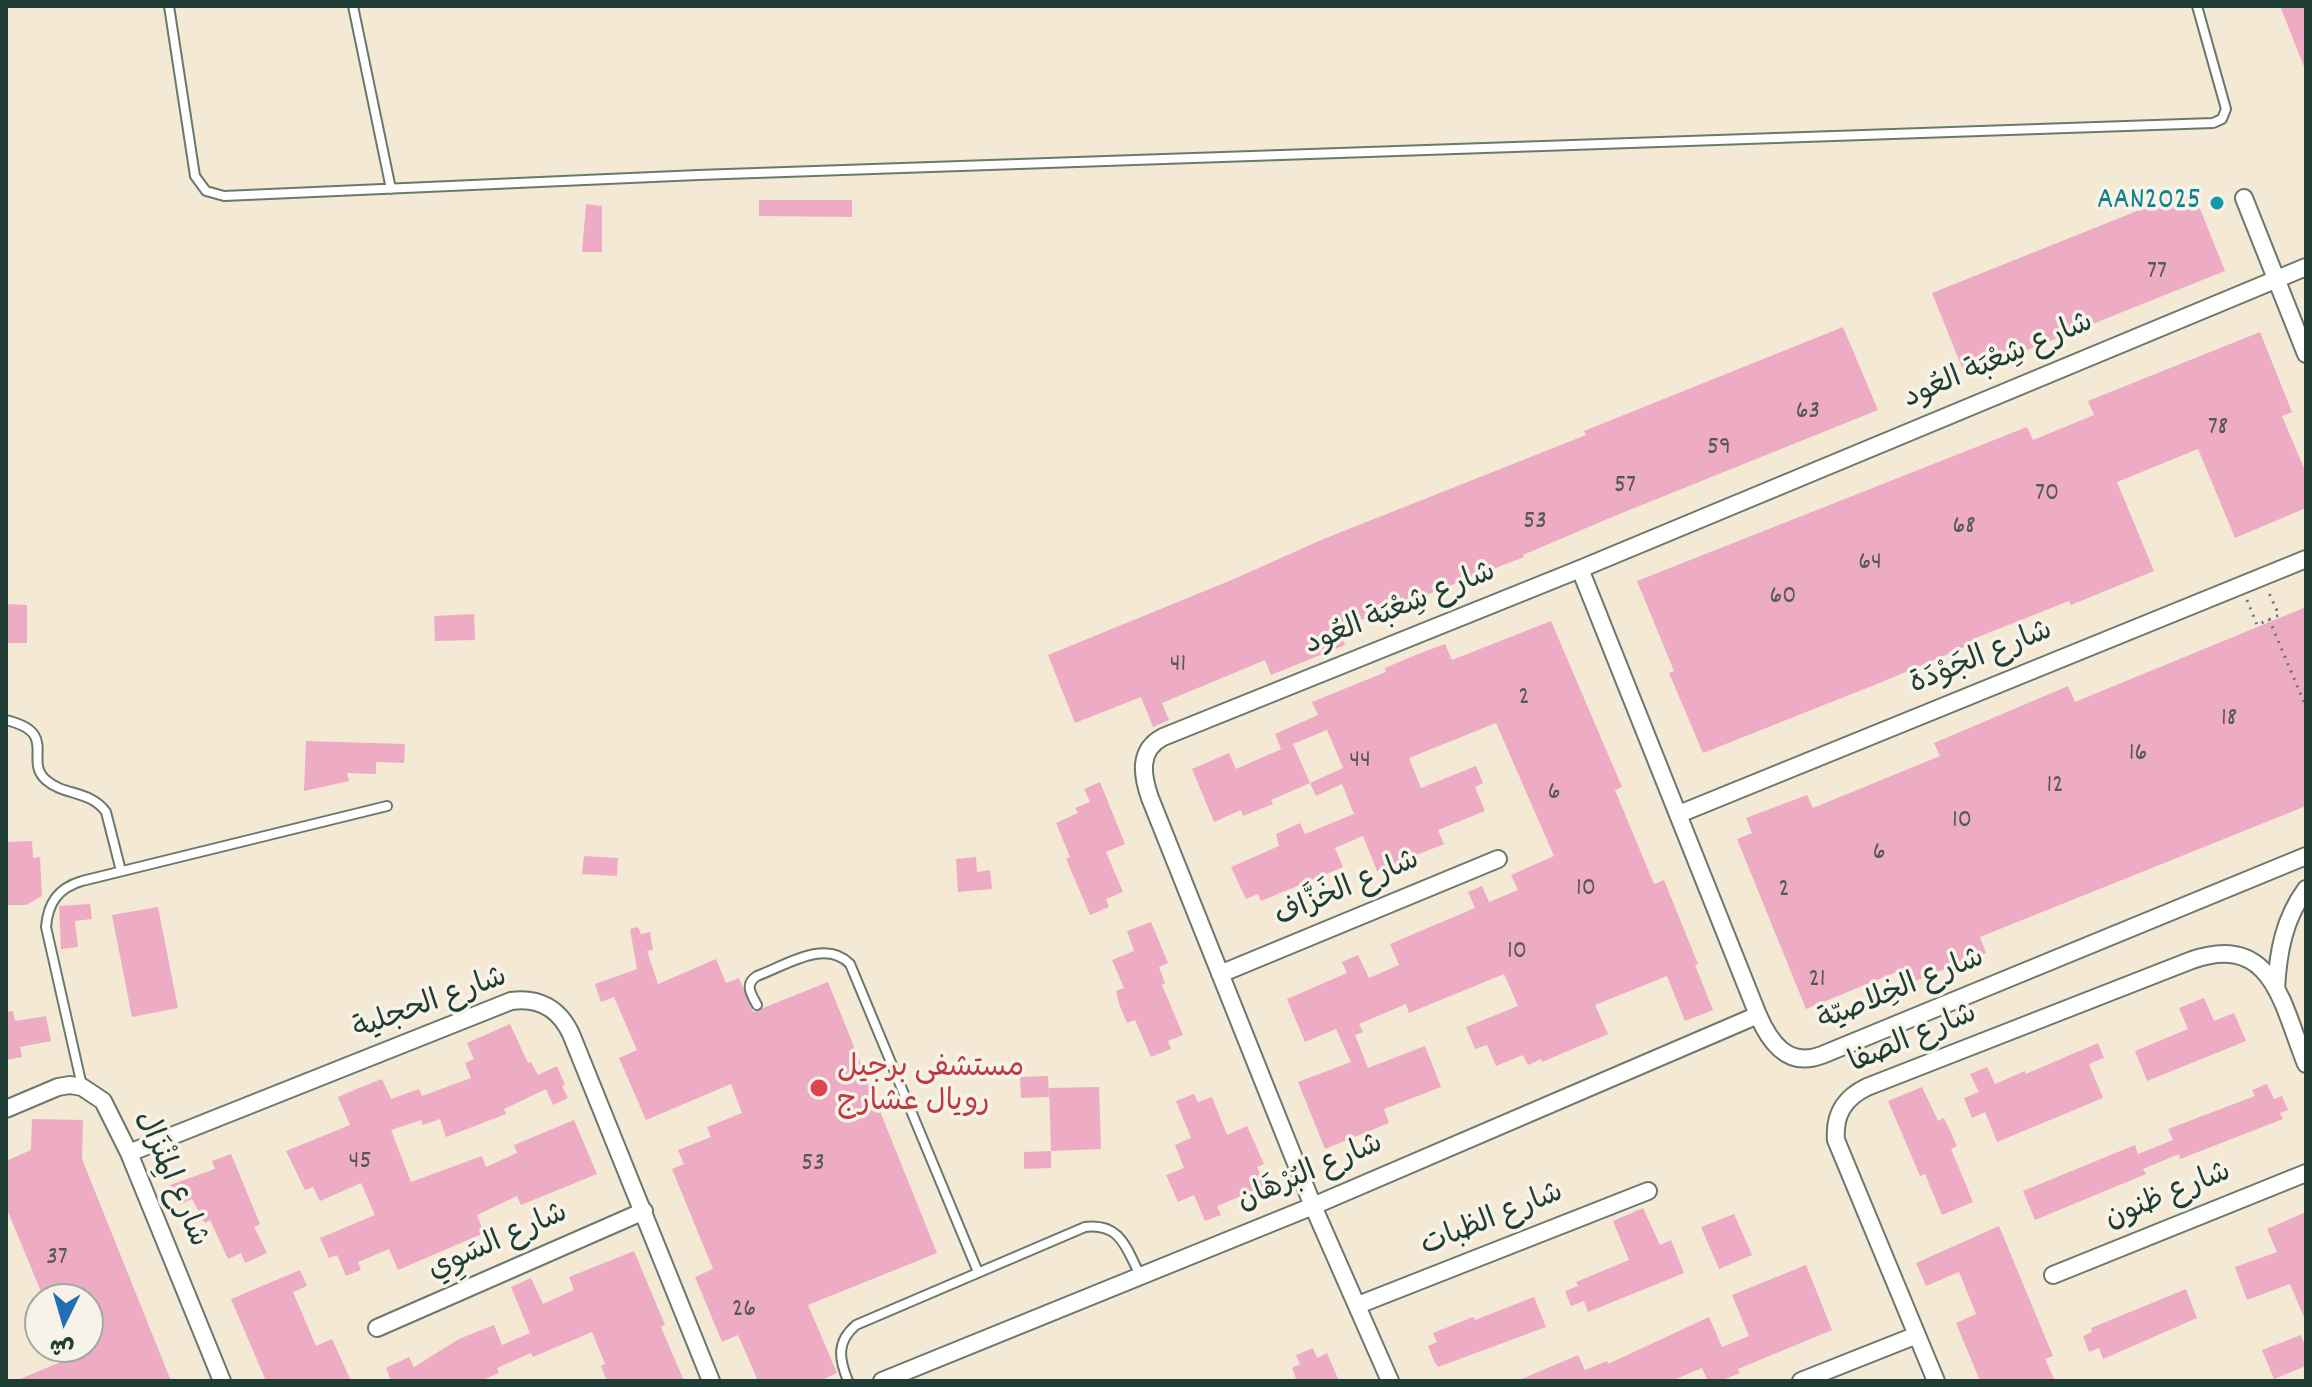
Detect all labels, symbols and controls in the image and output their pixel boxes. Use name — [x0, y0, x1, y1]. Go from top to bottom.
place label: AAN2025 — [2097, 185, 2201, 221]
marker: AAN2025 — [2208, 194, 2226, 212]
house number: 77 — [2147, 257, 2167, 289]
street label: شارع شِعْبَة العُود — [1899, 307, 2099, 419]
house number: 63 — [1796, 397, 1820, 429]
house number: 78 — [2208, 413, 2228, 445]
house number: 59 — [1707, 433, 1731, 465]
house number: 57 — [1614, 471, 1636, 503]
house number: 70 — [2035, 479, 2059, 511]
house number: 53 — [1523, 507, 1547, 539]
house number: 68 — [1952, 512, 1976, 544]
house number: 64 — [1858, 548, 1882, 580]
street label: شارع شِعْبَة العُود — [1300, 556, 1502, 666]
house number: 60 — [1770, 582, 1796, 614]
street label: شارع الجَوْدَة — [1905, 615, 2059, 705]
house number: 41 — [1170, 650, 1186, 682]
house number: 2 — [1518, 683, 1530, 715]
house number: 18 — [2221, 704, 2237, 736]
house number: 16 — [2129, 739, 2147, 771]
house number: 44 — [1349, 746, 1371, 778]
house number: 12 — [2046, 771, 2064, 803]
house number: 6 — [1548, 778, 1560, 810]
house number: 10 — [1952, 806, 1972, 838]
house number: 6 — [1873, 838, 1885, 870]
street label: شارع الخَزَّاف — [1270, 844, 1426, 938]
house number: 10 — [1576, 874, 1596, 906]
house number: 2 — [1778, 875, 1790, 907]
house number: 10 — [1507, 937, 1527, 969]
street label: شارع الخِلاصيّة — [1814, 942, 1990, 1042]
street label: شارع الحجلية — [349, 962, 513, 1050]
house number: 21 — [1808, 965, 1826, 997]
street label: شارع الصفا — [1845, 998, 1983, 1084]
place label: مستشفى برجيل رويال عشارج — [837, 1053, 1024, 1124]
marker: مستشفى برجيل رويال عشارج — [808, 1077, 830, 1099]
street label: شارع المِنْزَال — [124, 1106, 214, 1254]
street label: شارع البُرْهَان — [1233, 1128, 1389, 1222]
house number: 45 — [349, 1147, 371, 1179]
house number: 53 — [801, 1149, 825, 1181]
street label: شارع ظنون — [2101, 1156, 2237, 1240]
street label: شارع الظبات — [1416, 1177, 1570, 1267]
street label: شارع السَوِي — [424, 1197, 574, 1291]
house number: 37 — [46, 1243, 68, 1275]
north arrow — [24, 1283, 104, 1363]
house number: 26 — [732, 1295, 756, 1327]
text: ش — [49, 1329, 75, 1362]

